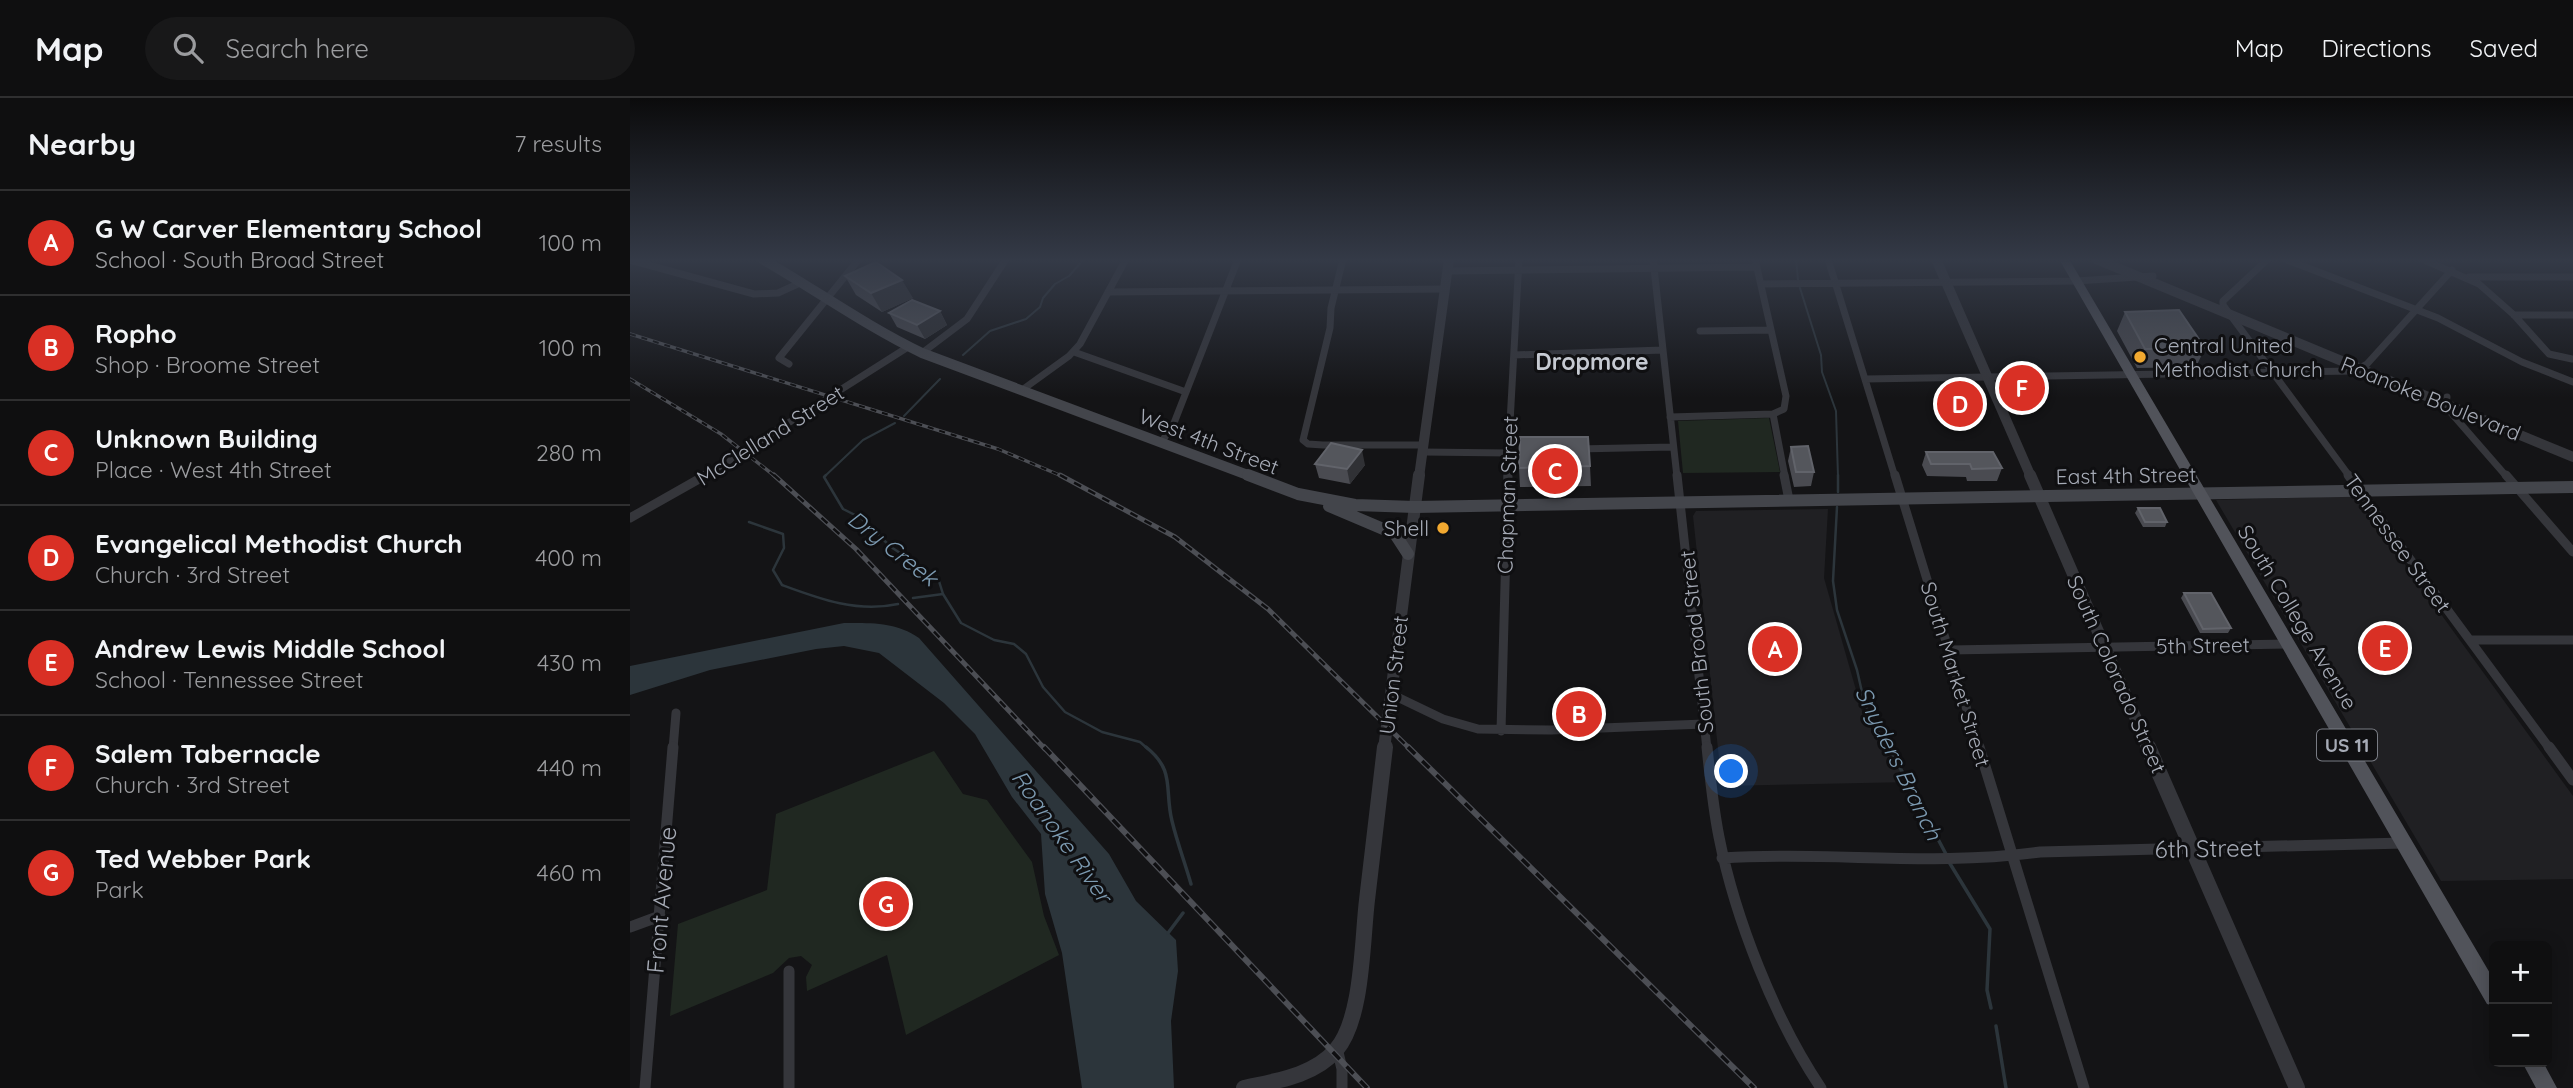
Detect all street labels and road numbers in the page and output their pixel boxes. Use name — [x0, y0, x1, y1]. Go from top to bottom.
street label: Roanoke Boulevard — [2337, 350, 2525, 446]
street label: McClelland Street — [692, 379, 848, 491]
street label: West 4th Street — [1135, 402, 1283, 480]
street label: Chapman Street — [1491, 415, 1523, 575]
street label: East 4th Street — [2055, 461, 2197, 489]
street label: Tennessee Street — [2339, 469, 2457, 617]
street label: South College Avenue — [2233, 520, 2363, 714]
street label: South Broad Street — [1673, 549, 1719, 735]
street label: South Colorado Street — [2062, 571, 2172, 777]
street label: South Market Street — [1915, 578, 1997, 770]
street label: Union Street — [1373, 614, 1413, 736]
street label: 5th Street — [2156, 631, 2250, 659]
road number: US 11 — [2317, 730, 2377, 760]
street label: Front Avenue — [640, 825, 682, 975]
street label: 6th Street — [2154, 832, 2262, 864]

